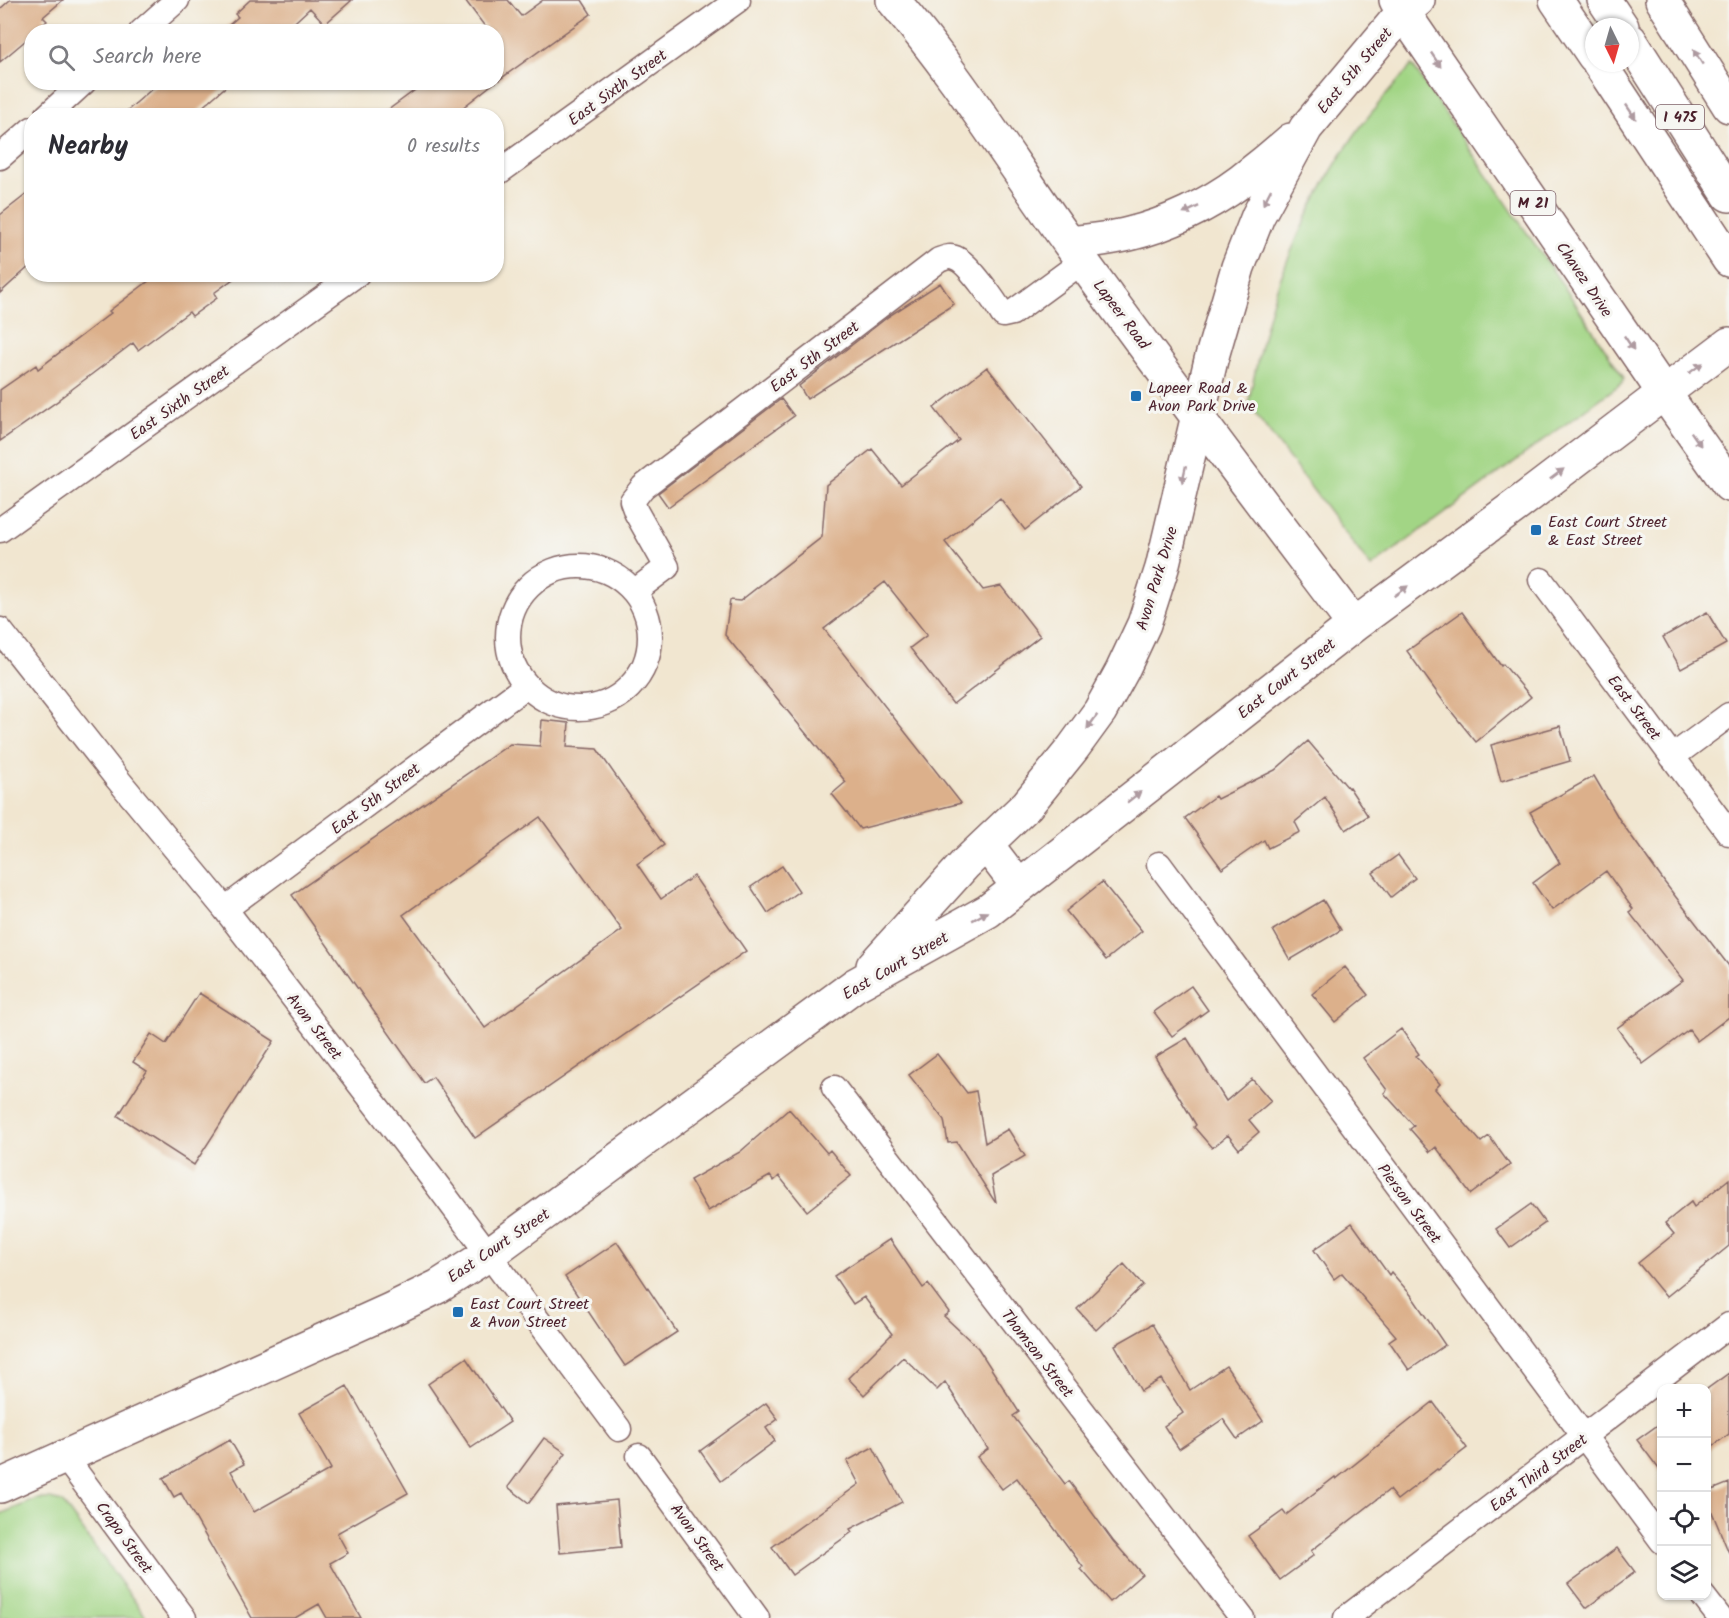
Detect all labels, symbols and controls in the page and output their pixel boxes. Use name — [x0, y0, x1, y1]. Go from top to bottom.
north arrow — [1585, 18, 1639, 72]
street label: East 5th Street — [1311, 21, 1400, 120]
search box — [24, 24, 504, 90]
text: Search here — [93, 40, 201, 75]
icon: search — [45, 41, 78, 74]
street label: East Sixth Street — [563, 43, 673, 133]
one-way arrow — [1692, 49, 1703, 65]
one-way arrow — [1430, 52, 1442, 68]
one-way arrow — [1625, 104, 1636, 120]
road number: I 475 — [1656, 105, 1704, 129]
text: Nearby — [48, 126, 128, 168]
text: 0 results — [407, 131, 480, 163]
one-way arrow — [1263, 188, 1273, 206]
road number: M 21 — [1510, 191, 1556, 215]
one-way arrow — [1182, 206, 1199, 215]
street label: Chavez Drive — [1549, 237, 1618, 323]
street label: Lapeer Road — [1086, 275, 1156, 356]
street label: East 5th Street — [765, 315, 866, 399]
one-way arrow — [1623, 334, 1635, 350]
street label: East Sixth Street — [125, 359, 236, 447]
one-way arrow — [1689, 363, 1704, 375]
place label: Lapeer Road & Avon Park Drive — [1148, 376, 1255, 419]
marker: Lapeer Road & Avon Park Drive — [1129, 389, 1143, 403]
one-way arrow — [1690, 431, 1702, 447]
one-way arrow — [1178, 465, 1188, 483]
one-way arrow — [1550, 469, 1565, 481]
place label: East Court Street & East Street — [1548, 510, 1668, 553]
street label: Avon Park Drive — [1130, 523, 1185, 633]
marker: East Court Street & East Street — [1529, 523, 1543, 537]
one-way arrow — [1393, 585, 1408, 597]
street label: East Court Street — [1232, 632, 1342, 726]
street label: East Street — [1601, 670, 1667, 747]
one-way arrow — [1086, 713, 1098, 729]
street label: East 5th Street — [326, 757, 427, 841]
one-way arrow — [1127, 791, 1142, 803]
one-way arrow — [972, 910, 988, 921]
street label: East Court Street — [838, 925, 954, 1007]
street label: Avon Street — [280, 988, 349, 1066]
street label: Pierson Street — [1370, 1159, 1448, 1250]
street label: East Court Street — [442, 1202, 556, 1290]
place label: East Court Street & Avon Street — [470, 1292, 590, 1335]
street label: Thomson Street — [994, 1304, 1080, 1404]
marker: East Court Street & Avon Street — [451, 1305, 465, 1319]
map controls — [1657, 1384, 1711, 1600]
button: + — [1657, 1384, 1711, 1438]
street label: East Third Street — [1484, 1427, 1594, 1519]
button: − — [1657, 1438, 1711, 1492]
button: locate — [1657, 1492, 1711, 1546]
street label: Crapo Street — [89, 1496, 159, 1580]
street label: Avon Street — [663, 1498, 731, 1578]
button: layers — [1657, 1546, 1711, 1600]

